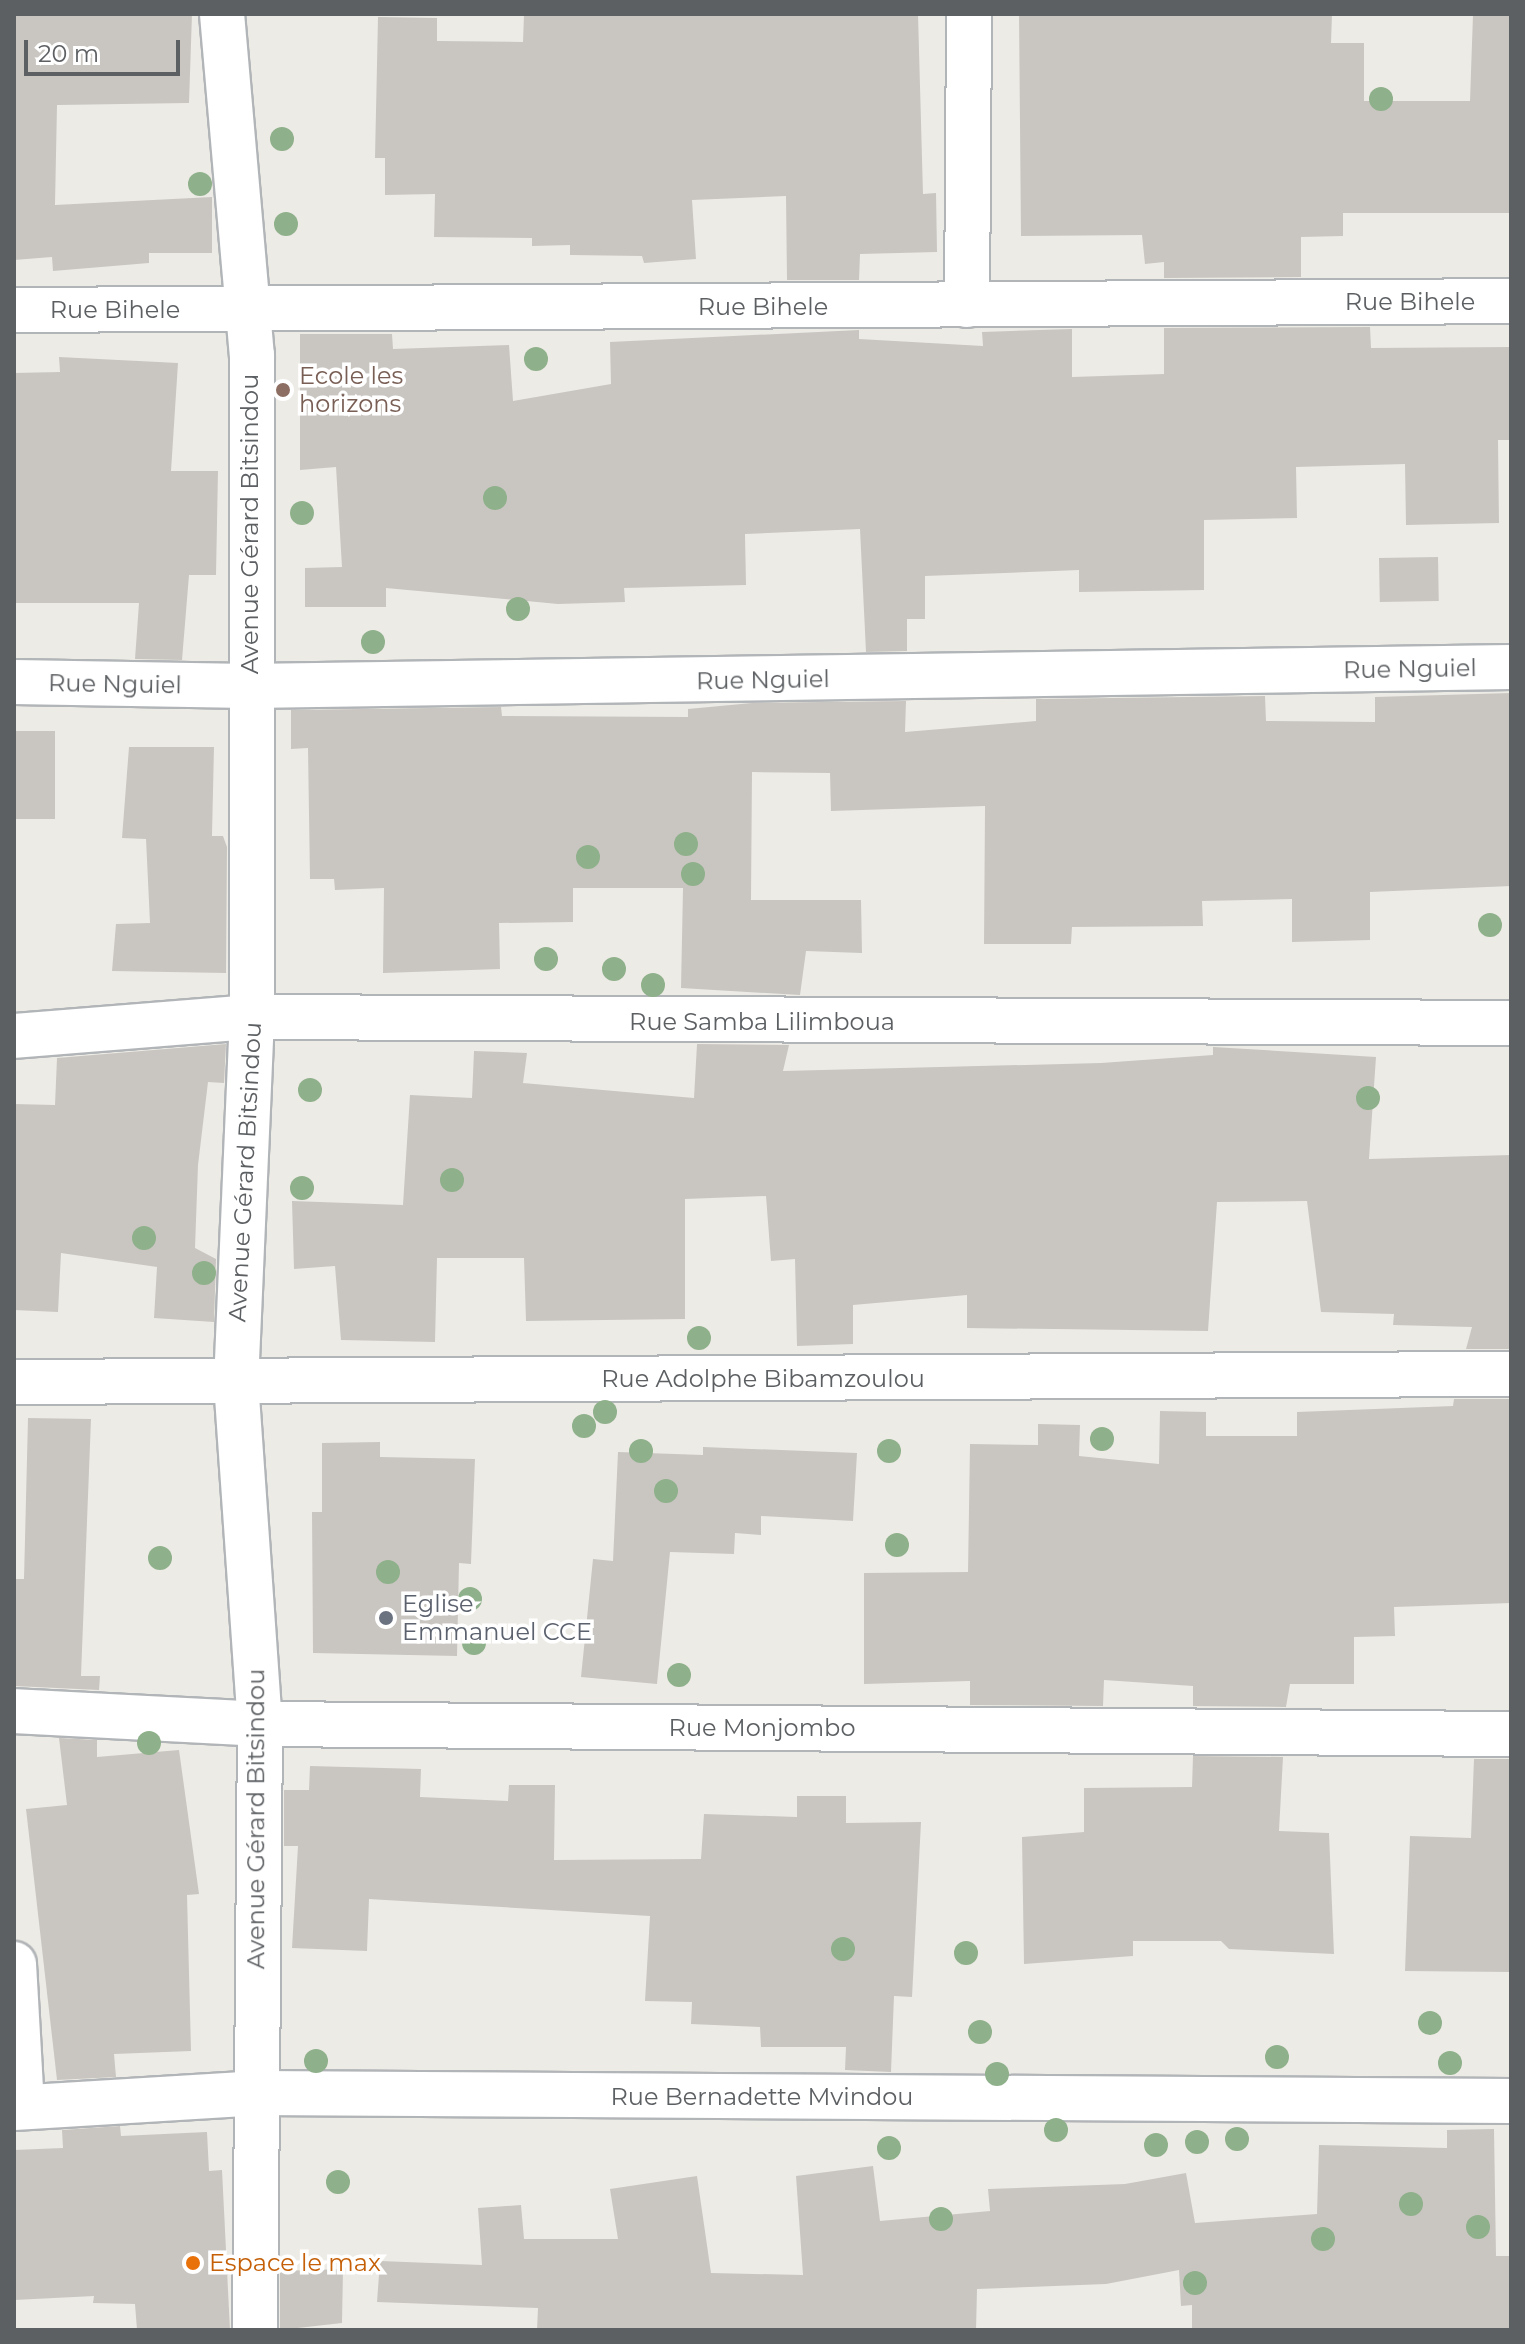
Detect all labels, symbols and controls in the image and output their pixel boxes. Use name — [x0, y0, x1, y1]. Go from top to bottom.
scale bar — [28, 24, 184, 74]
text: 20 m — [38, 39, 99, 68]
street label: Rue Bihele — [1345, 288, 1475, 316]
street label: Rue Bihele — [698, 293, 828, 321]
street label: Rue Bihele — [50, 296, 180, 324]
place label: Ecole les horizons — [299, 362, 403, 418]
street label: Avenue Gérard Bitsindou — [236, 374, 264, 674]
marker: Ecole les horizons — [274, 381, 292, 399]
street label: Rue Nguiel — [1343, 653, 1477, 685]
street label: Rue Nguiel — [696, 664, 830, 696]
street label: Rue Nguiel — [48, 668, 182, 700]
street label: Rue Samba Lilimboua — [629, 1008, 895, 1036]
street label: Avenue Gérard Bitsindou — [223, 1021, 267, 1323]
street label: Rue Adolphe Bibamzoulou — [601, 1365, 925, 1393]
place label: Eglise Emmanuel CCE — [402, 1590, 592, 1646]
marker: Eglise Emmanuel CCE — [377, 1609, 395, 1627]
street label: Avenue Gérard Bitsindou — [242, 1669, 270, 1969]
street label: Rue Monjombo — [669, 1714, 855, 1742]
street label: Rue Bernadette Mvindou — [611, 2083, 913, 2111]
place label: Espace le max — [209, 2249, 381, 2277]
marker: Espace le max — [184, 2254, 202, 2272]

